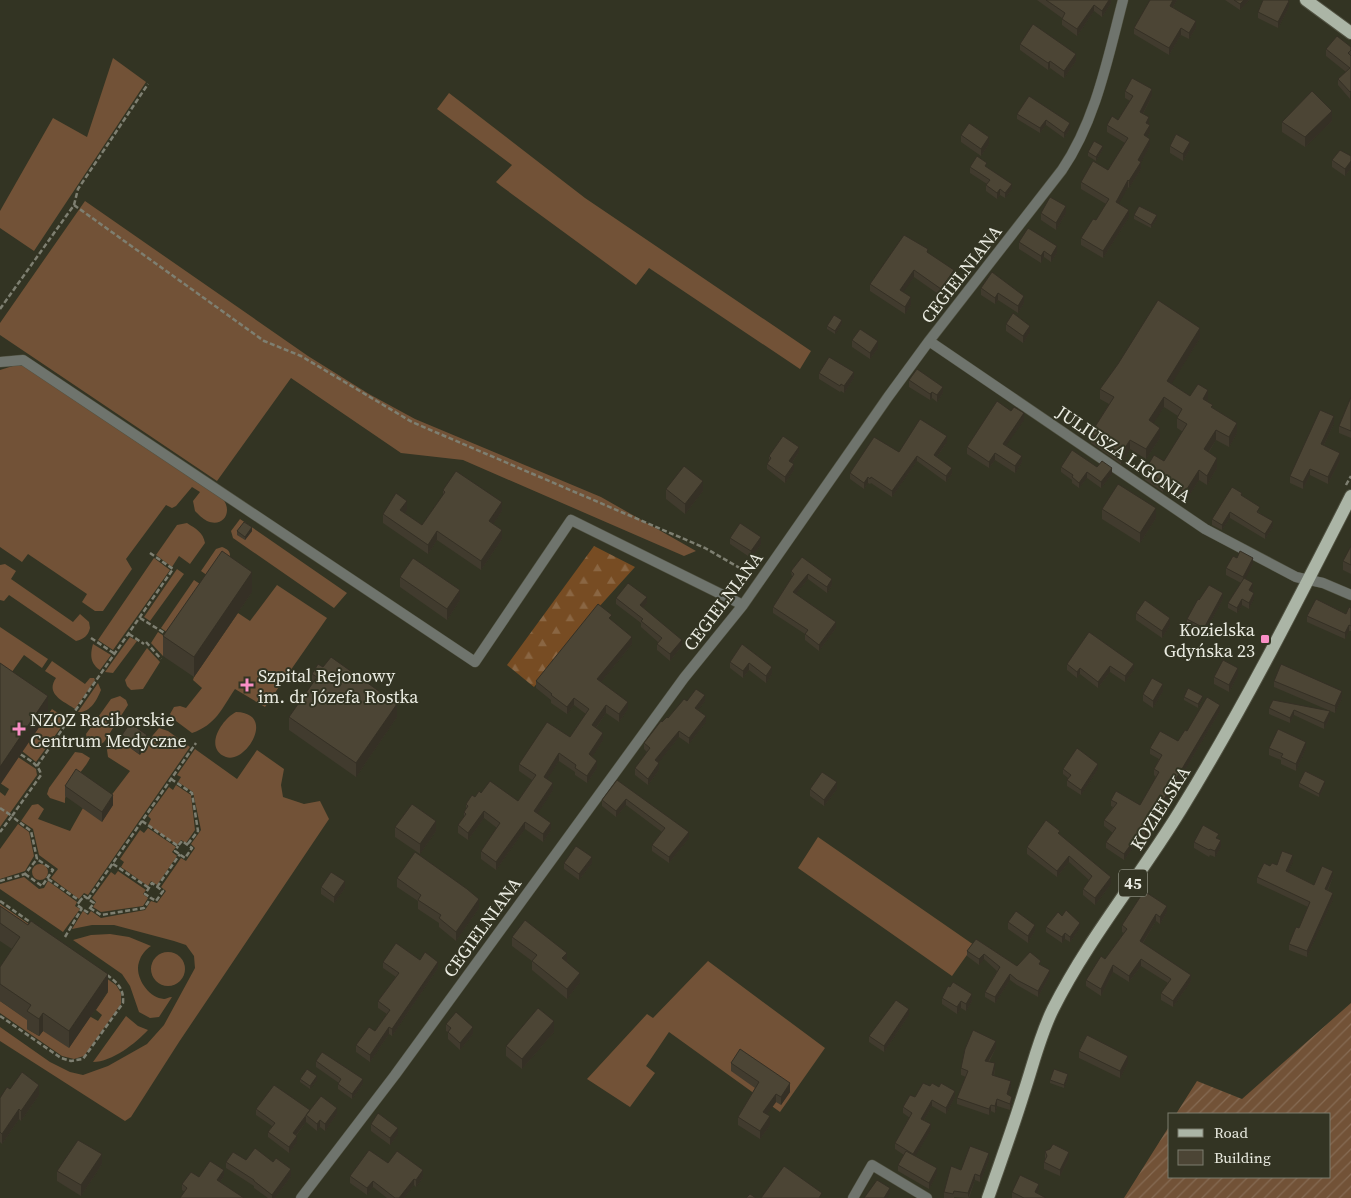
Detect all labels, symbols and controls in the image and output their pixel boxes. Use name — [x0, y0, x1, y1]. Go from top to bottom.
street label: CEGIELNIANA — [915, 220, 1007, 328]
street label: JULIUSZA LIGONIA — [1051, 399, 1196, 508]
street label: CEGIELNIANA — [677, 546, 769, 656]
place label: Kozielska Gdyńska 23 — [1164, 617, 1256, 663]
marker: Kozielska Gdyńska 23 — [1259, 633, 1271, 645]
place label: Szpital Rejonowy im. dr Józefa Rostka — [258, 663, 419, 709]
marker: Szpital Rejonowy im. dr Józefa Rostka — [240, 678, 254, 692]
place label: NZOZ Raciborskie Centrum Medyczne — [30, 707, 187, 753]
marker: NZOZ Raciborskie Centrum Medyczne — [12, 722, 26, 736]
street label: KOZIELSKA — [1124, 761, 1196, 855]
road number: 45 — [1119, 870, 1147, 896]
street label: CEGIELNIANA — [437, 872, 527, 982]
legend — [1168, 1113, 1331, 1178]
text: Road — [1214, 1122, 1248, 1143]
text: Building — [1214, 1147, 1271, 1168]

